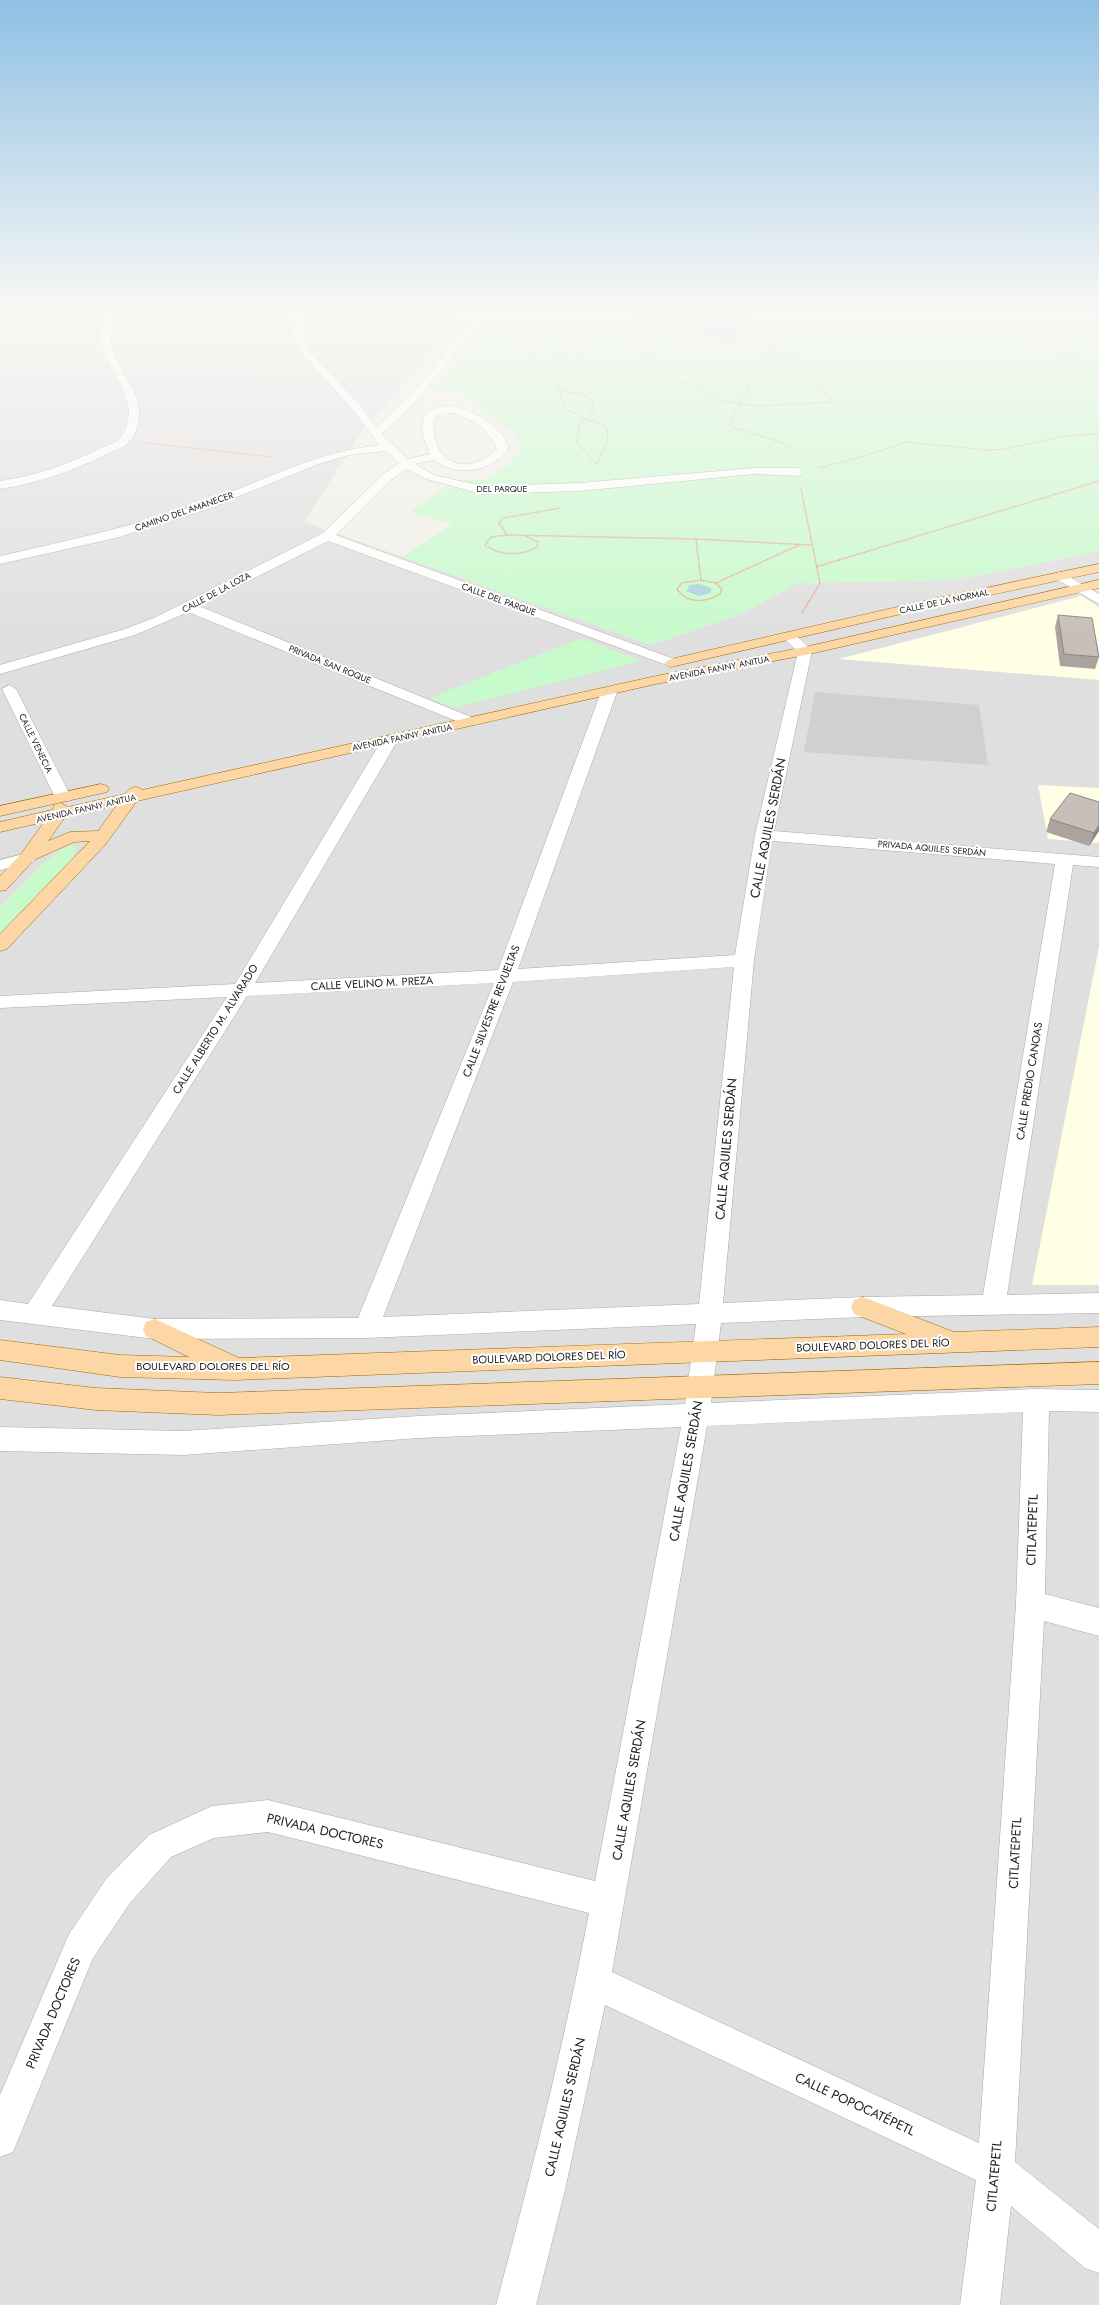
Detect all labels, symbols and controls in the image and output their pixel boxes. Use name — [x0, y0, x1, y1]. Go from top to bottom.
street label: DEL PARQUE — [477, 482, 527, 495]
street label: CAMINO DEL AMANECER — [133, 488, 235, 534]
street label: CALLE DE LA LOZA — [179, 568, 253, 616]
street label: CALLE DEL PARQUE — [460, 579, 538, 619]
street label: CALLE DE LA NORMAL — [898, 585, 990, 617]
street label: PRIVADA SAN ROQUE — [287, 641, 373, 687]
street label: AVENIDA FANNY ANITUA — [668, 652, 770, 684]
street label: CALLE VENECIA — [16, 711, 56, 775]
street label: AVENIDA FANNY ANITUA — [351, 720, 453, 754]
street label: CALLE AQUILES SERDÁN — [745, 756, 791, 900]
street label: AVENIDA FANNY ANITUA — [35, 790, 137, 826]
street label: PRIVADA AQUILES SERDÁN — [877, 837, 987, 859]
street label: CALLE SILVESTRE REVUELTAS — [458, 943, 524, 1079]
street label: CALLE ALBERTO M. ALVARADO — [168, 961, 262, 1097]
street label: CALLE VELINO M. PREZA — [310, 972, 434, 994]
street label: CALLE PREDIO CANOAS — [1012, 1021, 1046, 1141]
street label: CALLE AQUILES SERDÁN — [710, 1077, 742, 1221]
street label: BOULEVARD DOLORES DEL RÍO — [796, 1334, 950, 1356]
street label: BOULEVARD DOLORES DEL RÍO — [472, 1346, 626, 1368]
street label: BOULEVARD DOLORES DEL RÍO — [136, 1358, 290, 1374]
street label: CALLE AQUILES SERDÁN — [664, 1399, 708, 1543]
street label: CITLATEPETL — [1021, 1494, 1043, 1566]
street label: CALLE AQUILES SERDÁN — [607, 1718, 651, 1862]
street label: PRIVADA DOCTORES — [265, 1808, 385, 1854]
street label: CITLATEPETL — [1004, 1817, 1026, 1889]
street label: PRIVADA DOCTORES — [21, 1954, 85, 2072]
street label: CALLE AQUILES SERDÁN — [540, 2035, 590, 2179]
street label: CALLE POPOCATÉPETL — [792, 2068, 918, 2140]
street label: CITLATEPETL — [981, 2139, 1007, 2212]

